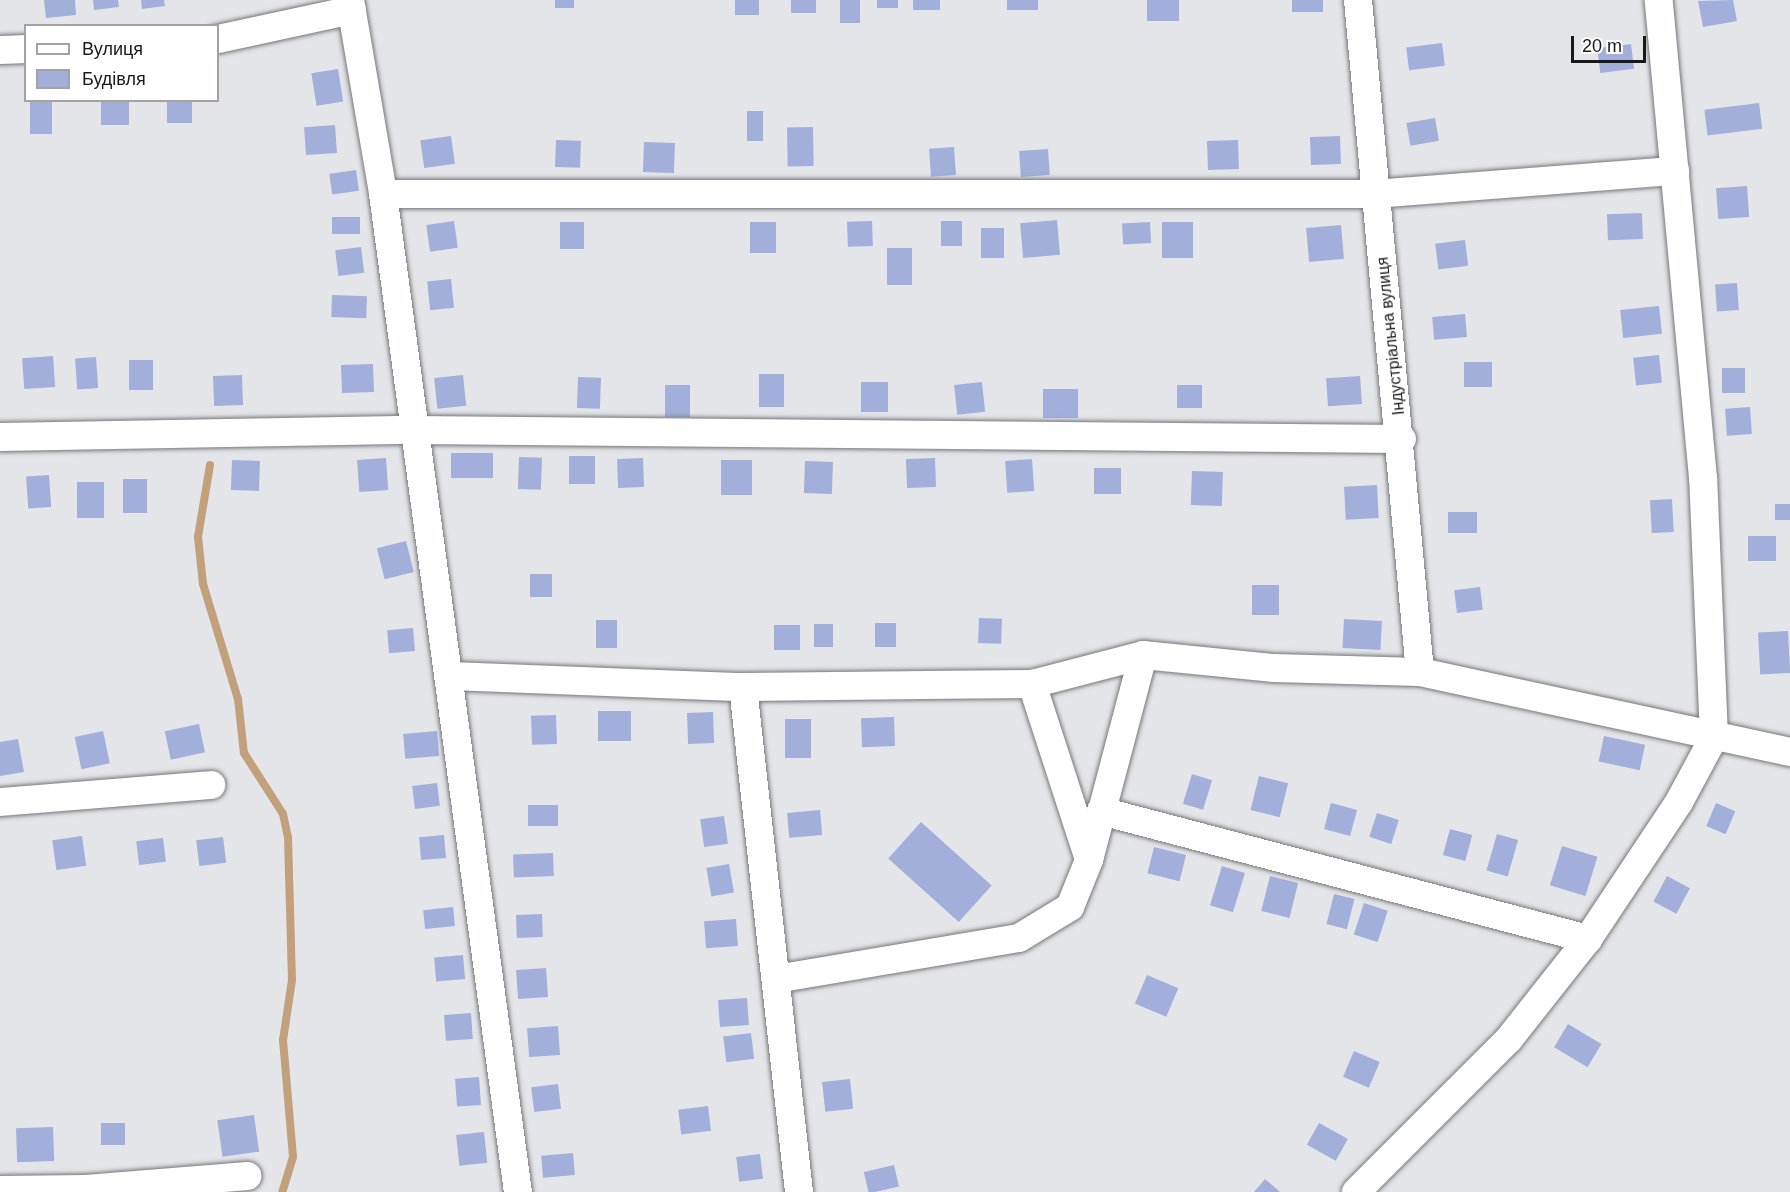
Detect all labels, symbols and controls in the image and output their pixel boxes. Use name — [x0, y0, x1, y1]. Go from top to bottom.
legend — [24, 24, 219, 102]
scale bar — [1574, 24, 1649, 62]
text: 20 m — [1582, 36, 1622, 56]
text: Вулиця — [82, 39, 143, 59]
text: Будівля — [82, 69, 146, 89]
street label: Індустріальна вулиця — [1373, 256, 1409, 416]

